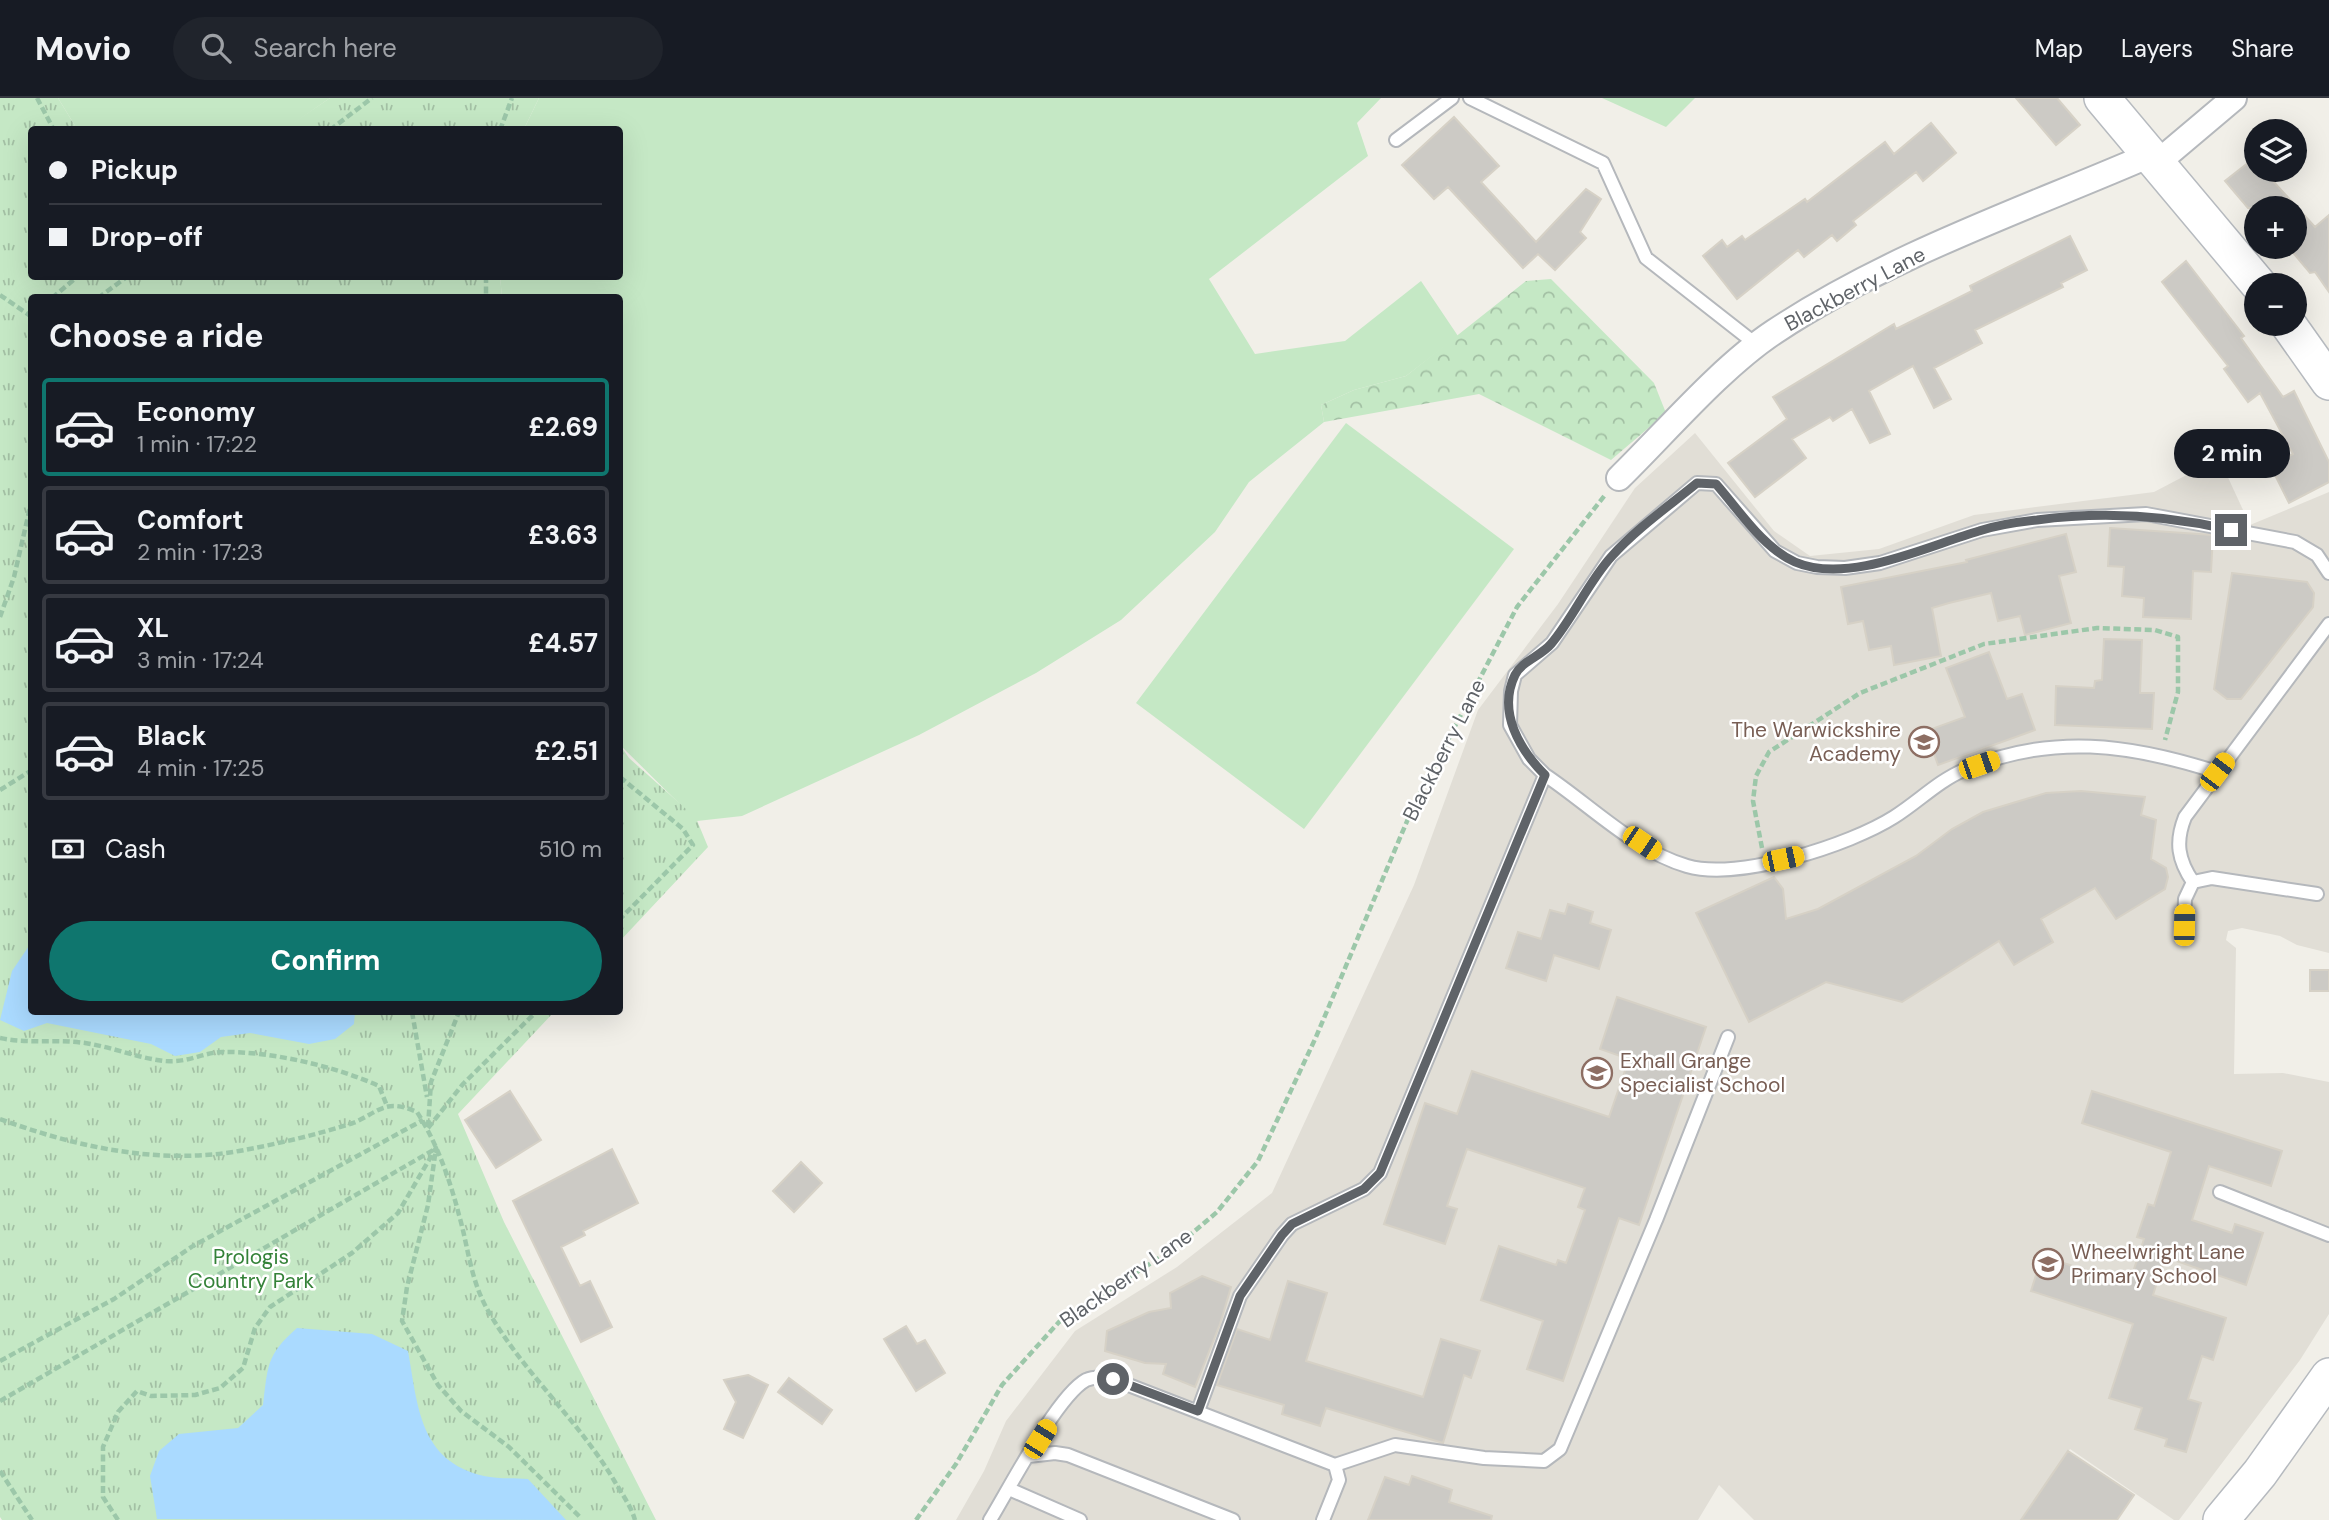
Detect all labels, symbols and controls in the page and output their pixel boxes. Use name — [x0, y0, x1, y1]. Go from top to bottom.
search box — [173, 17, 663, 80]
text: Movio — [35, 27, 131, 70]
icon: search — [197, 29, 235, 67]
text: Search here — [253, 31, 397, 65]
text: Map — [2035, 33, 2083, 64]
text: Layers — [2121, 33, 2193, 64]
text: Share — [2231, 33, 2294, 64]
map controls — [2244, 119, 2307, 336]
button: layers — [2244, 119, 2307, 182]
text: Pickup — [91, 153, 178, 187]
button: + — [2244, 196, 2307, 259]
text: Drop-off — [91, 220, 203, 254]
street label: Blackberry Lane — [1780, 240, 1930, 338]
button: − — [2244, 273, 2307, 336]
text: Choose a ride — [49, 315, 264, 357]
text: Economy — [137, 395, 255, 429]
icon: car — [53, 396, 116, 459]
text: £2.69 — [528, 410, 598, 444]
callout: 2 min — [2173, 428, 2289, 478]
text: 1 min · 17:22 — [137, 429, 257, 459]
text: 2 min — [2202, 438, 2262, 468]
text: Comfort — [137, 503, 243, 537]
icon: car — [53, 504, 116, 567]
route end — [2215, 514, 2247, 546]
text: £3.63 — [528, 518, 598, 552]
text: 2 min · 17:23 — [137, 537, 263, 567]
text: XL — [137, 611, 169, 645]
icon: car — [53, 612, 116, 675]
text: £4.57 — [528, 626, 598, 660]
text: 3 min · 17:24 — [137, 645, 264, 675]
street label: Blackberry Lane — [1396, 674, 1492, 826]
place label: The Warwickshire Academy — [1731, 716, 1901, 768]
text: Black — [137, 719, 207, 753]
icon: car — [53, 720, 116, 783]
school or university icon: The Warwickshire Academy — [1907, 725, 1941, 759]
text: £2.51 — [535, 734, 598, 768]
car — [1956, 748, 2003, 782]
car — [2196, 749, 2239, 795]
text: 4 min · 17:25 — [137, 753, 264, 783]
car — [1619, 823, 1666, 863]
icon: cash — [49, 830, 87, 868]
text: Cash — [105, 832, 166, 866]
text: 510 m — [538, 834, 602, 864]
car — [1761, 844, 1806, 874]
car — [2174, 904, 2195, 946]
button: Confirm — [49, 921, 602, 1001]
place label: Exhall Grange Specialist School — [1620, 1047, 1785, 1099]
school or university icon: Exhall Grange Specialist School — [1580, 1056, 1614, 1090]
street label: Blackberry Lane — [1054, 1222, 1198, 1334]
place label: Wheelwright Lane Primary School — [2071, 1238, 2245, 1290]
park label: Prologis Country Park — [188, 1243, 315, 1295]
school or university icon: Wheelwright Lane Primary School — [2031, 1247, 2065, 1281]
route start — [1097, 1363, 1129, 1395]
car — [1020, 1416, 1061, 1462]

